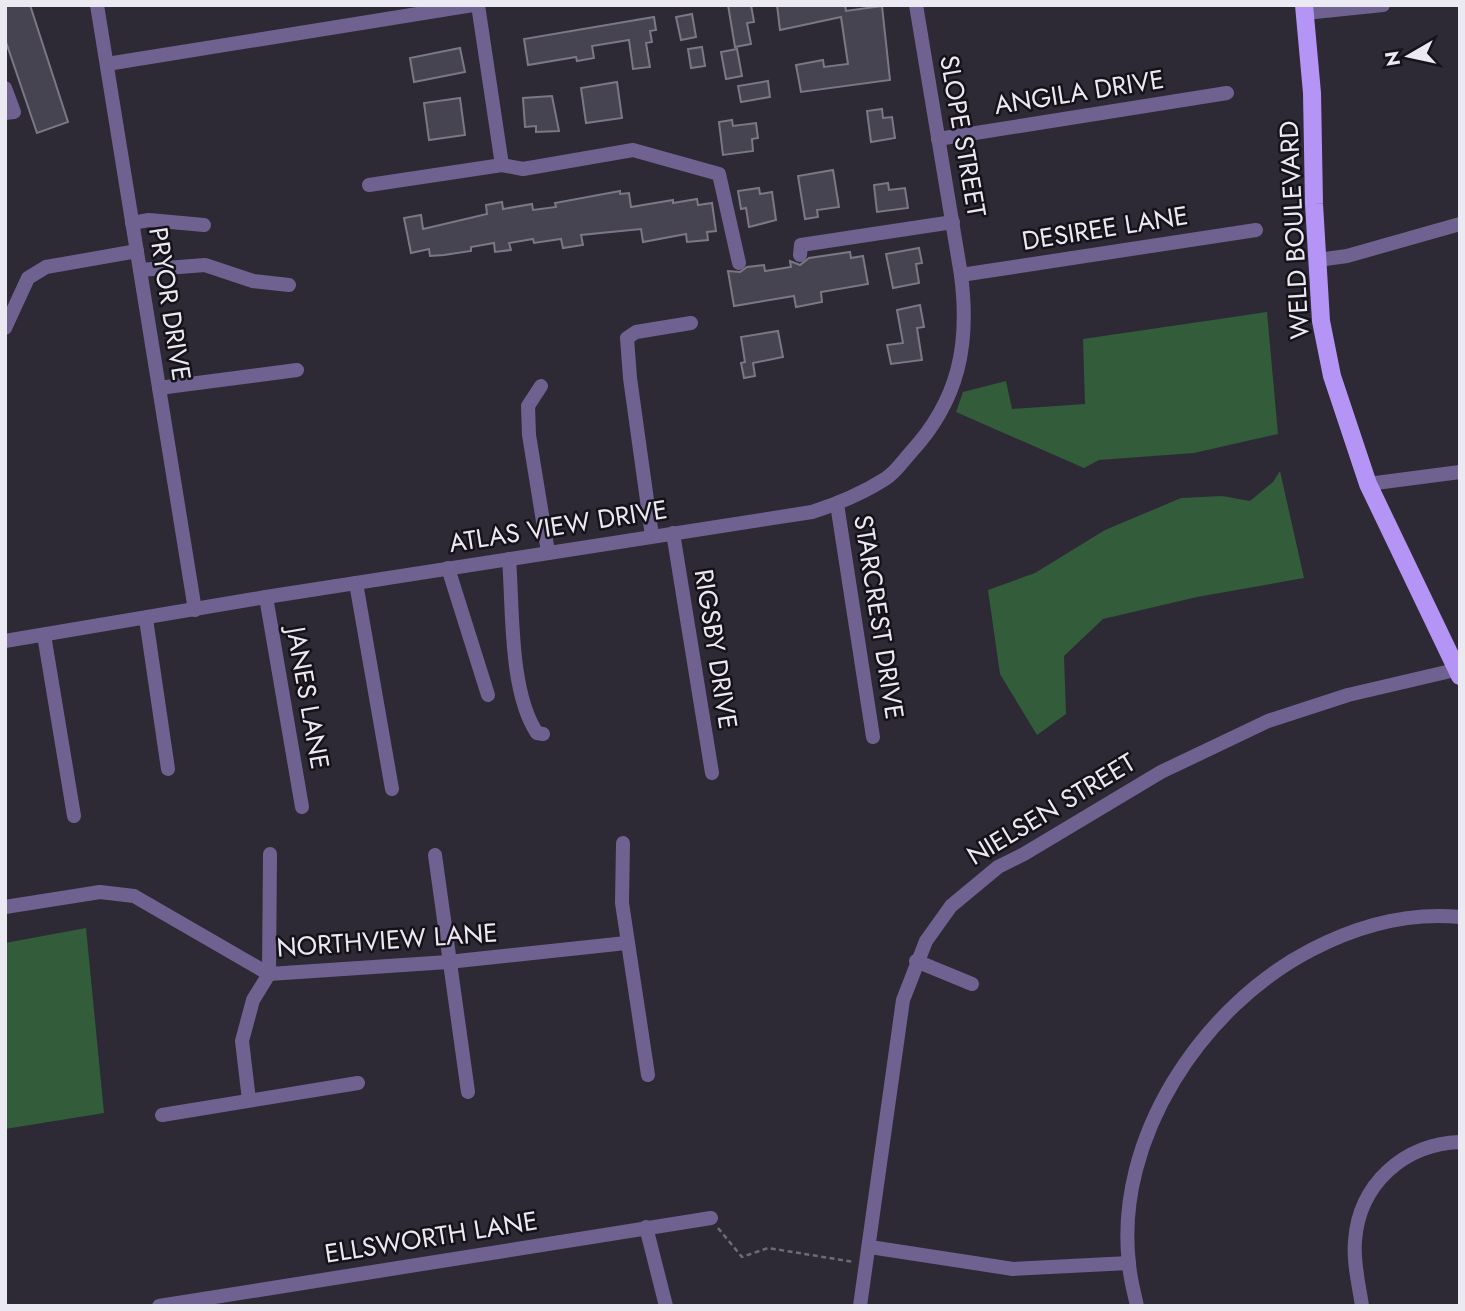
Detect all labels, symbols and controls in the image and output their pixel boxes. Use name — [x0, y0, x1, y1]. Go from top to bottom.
north arrow — [1374, 21, 1444, 91]
text: N — [1378, 49, 1407, 68]
street label: SLOPE STREET — [930, 52, 996, 220]
street label: ANGILA DRIVE — [991, 60, 1167, 124]
street label: WELD BOULEVARD — [1269, 120, 1319, 340]
street label: DESIREE LANE — [1019, 196, 1191, 260]
street label: PRYOR DRIVE — [139, 224, 201, 384]
street label: ATLAS VIEW DRIVE — [446, 490, 670, 562]
street label: STARCREST DRIVE — [844, 512, 914, 722]
street label: RIGSBY DRIVE — [685, 566, 747, 732]
street label: JANES LANE — [276, 621, 339, 772]
street label: NIELSEN STREET — [960, 744, 1142, 874]
street label: NORTHVIEW LANE — [275, 913, 499, 967]
street label: ELLSWORTH LANE — [322, 1201, 540, 1273]

